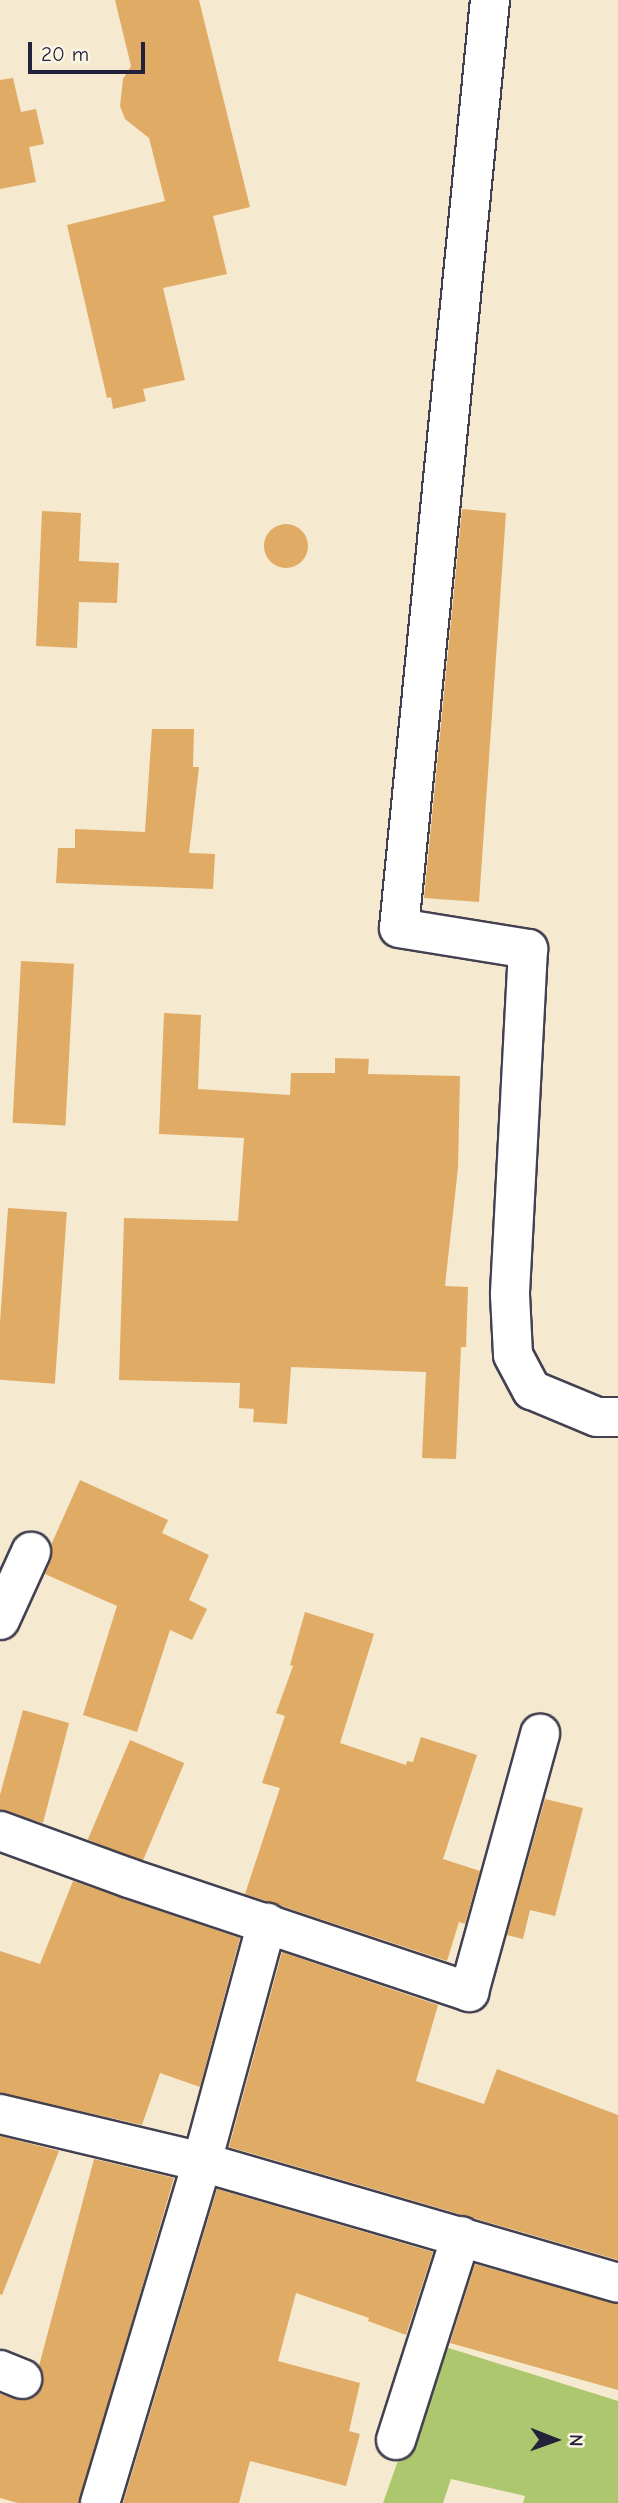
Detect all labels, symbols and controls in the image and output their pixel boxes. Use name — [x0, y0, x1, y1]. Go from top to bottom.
scale bar — [32, 28, 149, 72]
text: 20 m — [41, 42, 89, 66]
north arrow — [520, 2405, 590, 2475]
text: N — [565, 2434, 587, 2447]

